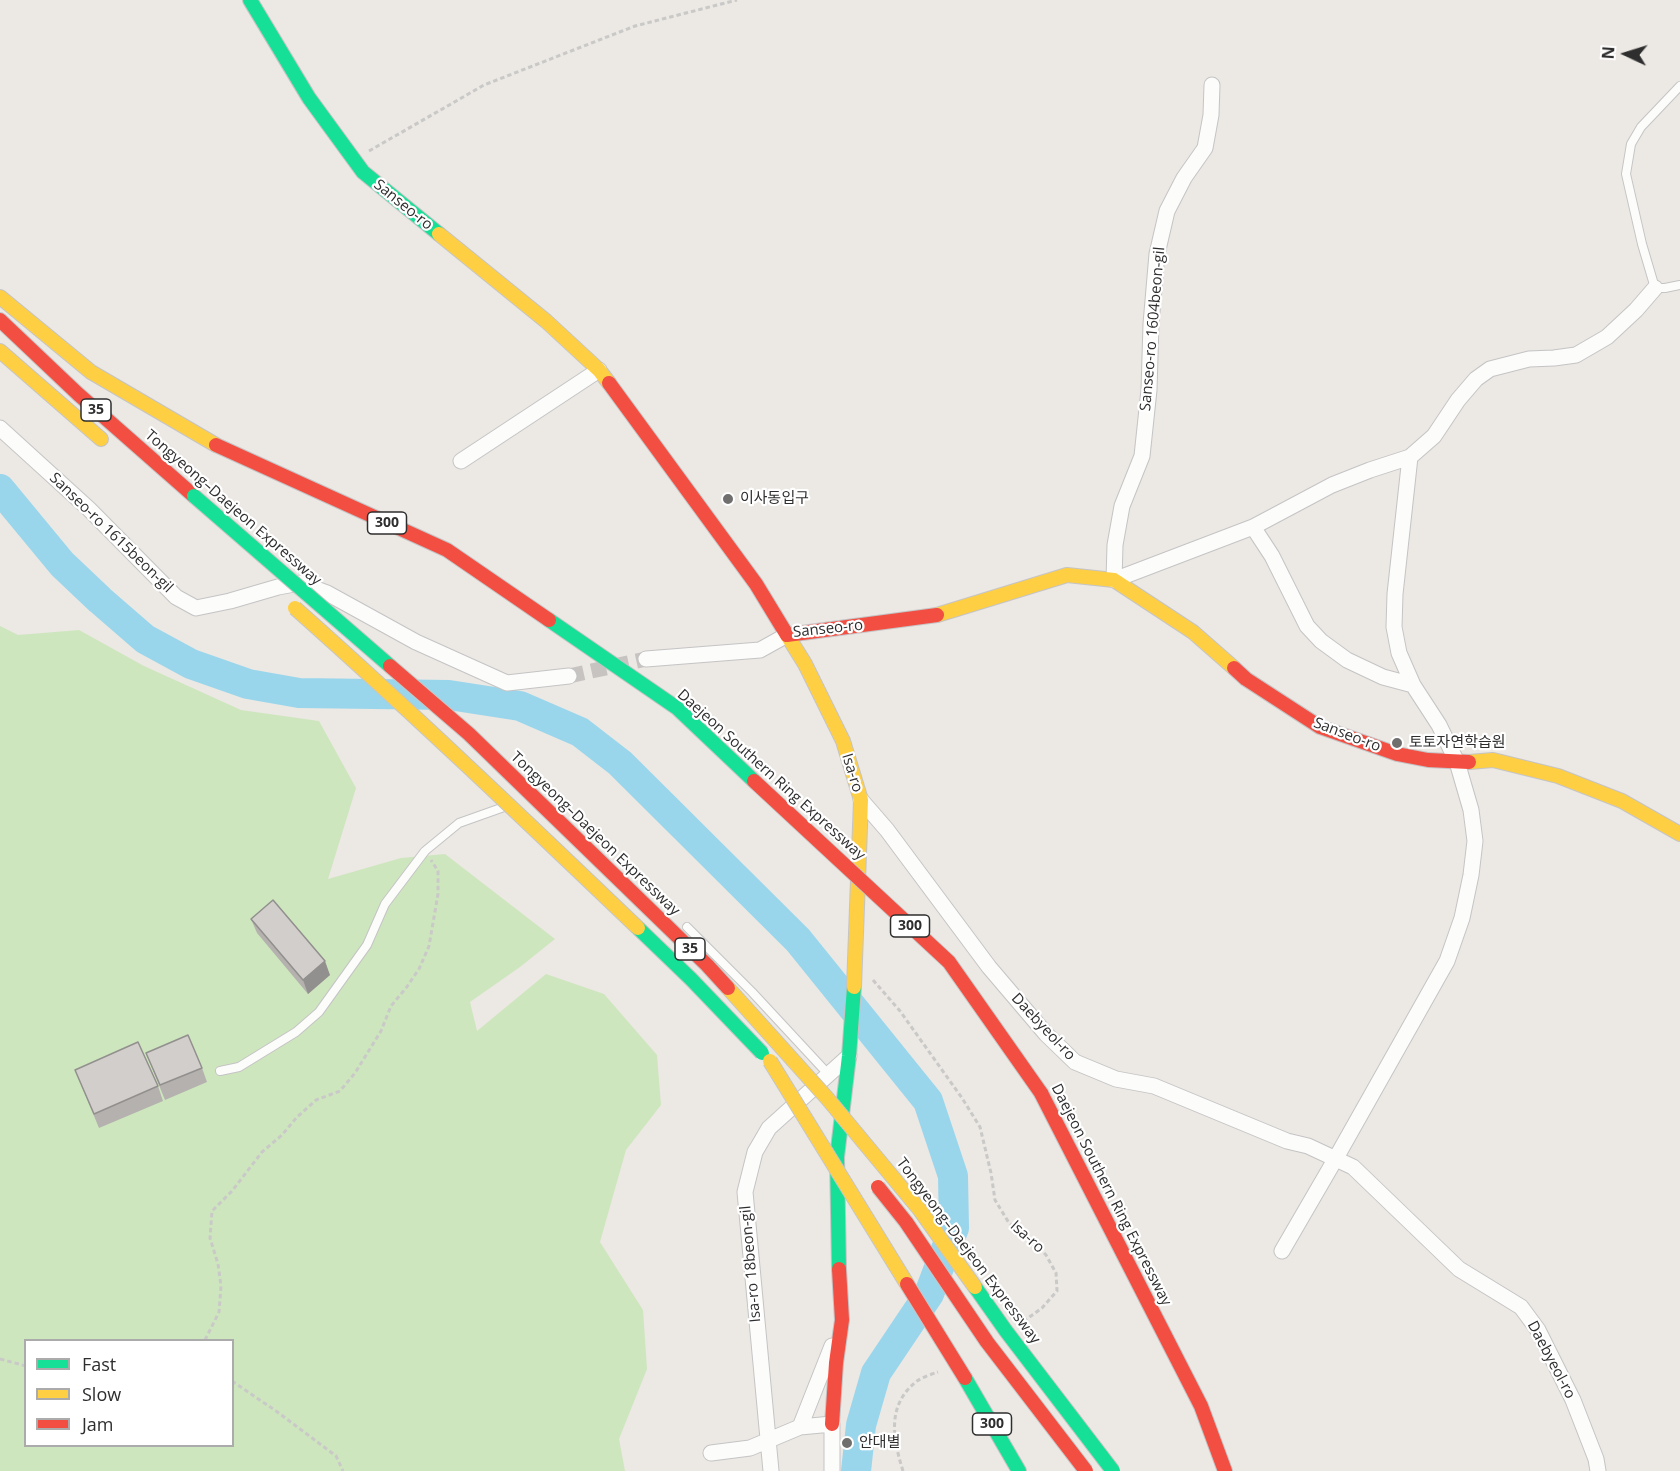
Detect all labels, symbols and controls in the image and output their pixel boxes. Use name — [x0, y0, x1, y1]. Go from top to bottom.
north arrow — [1596, 24, 1656, 84]
text: N — [1597, 45, 1619, 60]
street label: Sanseo-ro — [370, 176, 436, 234]
street label: Sanseo-ro 1604beon-gil — [1137, 246, 1169, 412]
road number: 35 — [81, 399, 111, 421]
street label: Tongyeong–Daejeon Expressway — [141, 426, 325, 590]
street label: Sanseo-ro 1615beon-gil — [45, 469, 177, 597]
place label: 이사동입구 — [740, 490, 809, 508]
marker: 이사동입구 — [721, 492, 735, 506]
road number: 300 — [368, 512, 406, 534]
street label: Sanseo-ro — [792, 616, 864, 642]
street label: Daejeon Southern Ring Expressway — [673, 686, 869, 864]
street label: Sanseo-ro — [1311, 714, 1383, 756]
place label: 토토자연학습원 — [1409, 734, 1506, 752]
marker: 토토자연학습원 — [1390, 736, 1404, 750]
street label: Tongyeong–Daejeon Expressway — [507, 748, 683, 920]
street label: Isa-ro — [838, 751, 866, 795]
road number: 300 — [890, 915, 930, 937]
road number: 35 — [675, 938, 705, 960]
street label: Daebyeol-ro — [1007, 990, 1079, 1064]
street label: Daejeon Southern Ring Expressway — [1047, 1081, 1175, 1309]
street label: Tongyeong–Daejeon Expressway — [892, 1155, 1044, 1347]
street label: Isa-ro 18beon-gil — [737, 1205, 765, 1323]
street label: Isa-ro — [1006, 1217, 1048, 1257]
street label: Daebyeol-ro — [1523, 1318, 1579, 1402]
legend — [24, 1339, 234, 1447]
text: Fast — [82, 1352, 116, 1376]
text: Slow — [82, 1382, 121, 1406]
text: Jam — [82, 1412, 114, 1436]
road number: 300 — [972, 1413, 1012, 1435]
place label: 안대별 — [859, 1434, 900, 1452]
marker: 안대별 — [840, 1436, 854, 1450]

